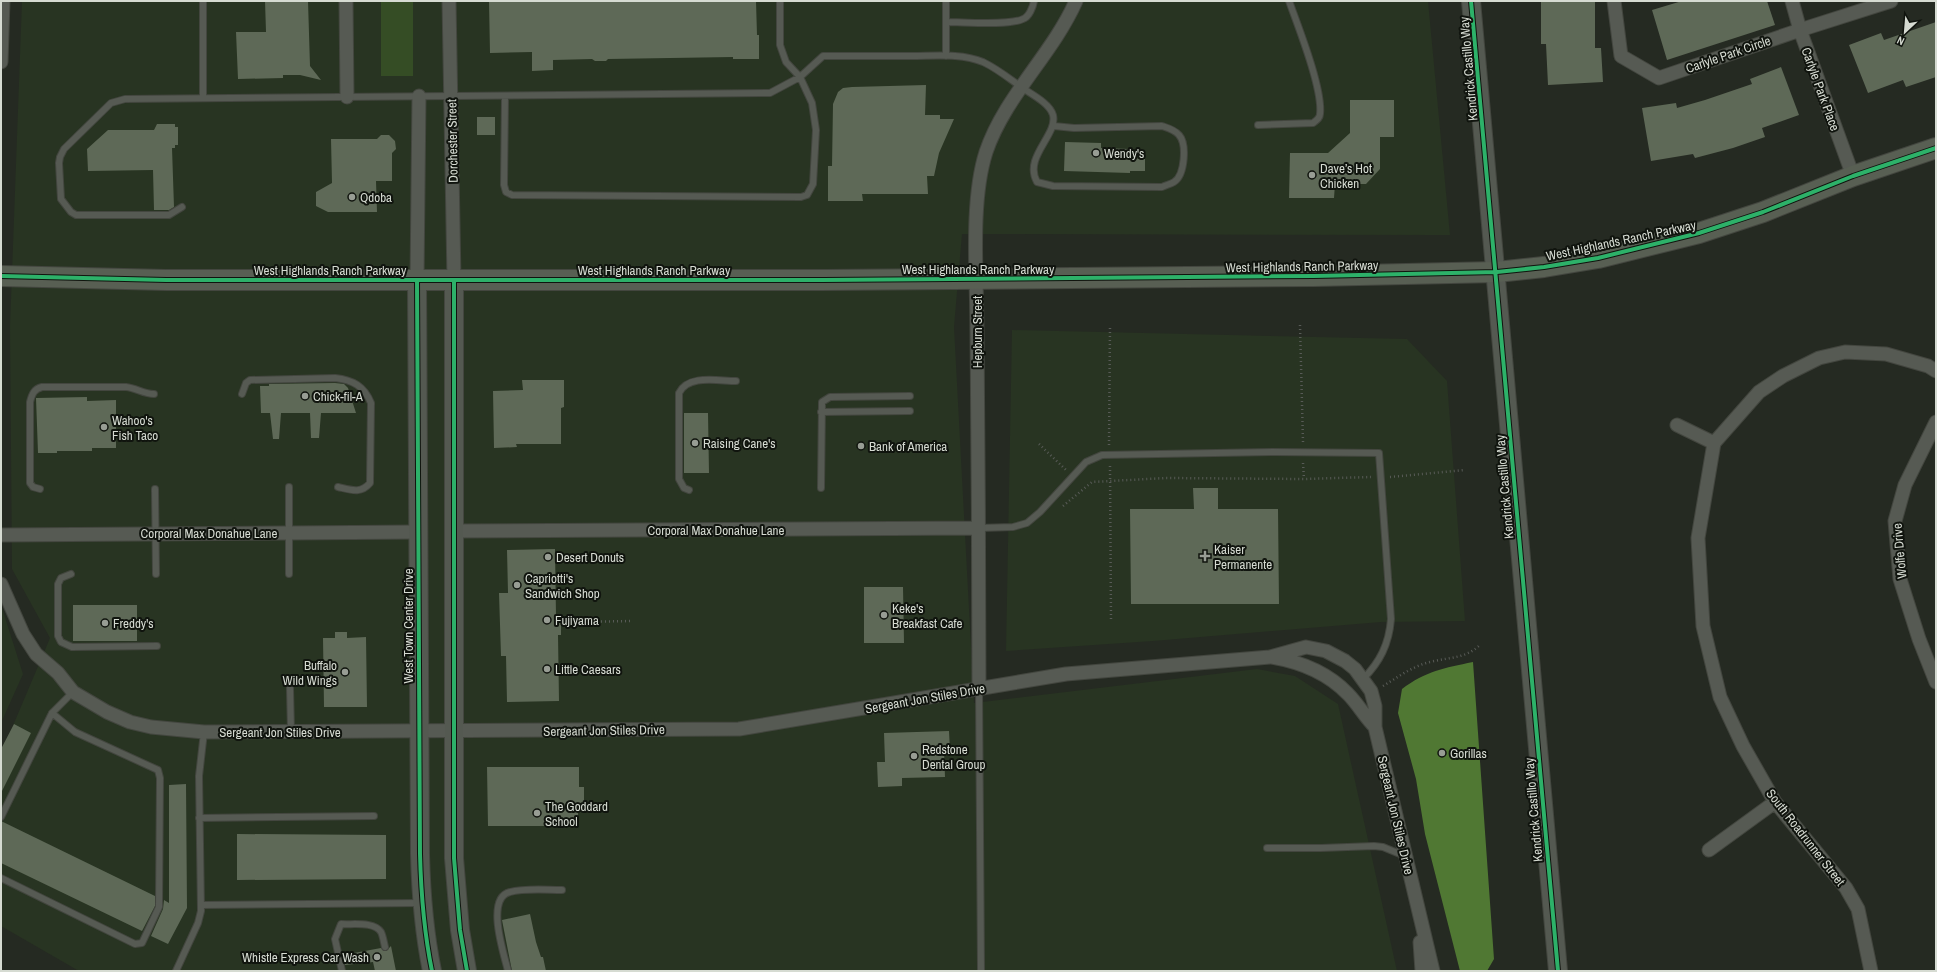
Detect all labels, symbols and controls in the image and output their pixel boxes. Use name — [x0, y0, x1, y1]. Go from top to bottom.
north arrow — [1885, 12, 1925, 52]
street label: Kendrick Castillo Way — [1455, 16, 1482, 122]
street label: Carlyle Park Circle — [1683, 32, 1773, 77]
text: N — [1895, 33, 1907, 49]
street label: Carlyle Park Place — [1798, 45, 1844, 133]
street label: Dorchester Street — [443, 99, 462, 183]
place label: Wendy's — [1104, 145, 1144, 162]
marker: Wendy's — [1091, 148, 1101, 158]
place label: Dave’s Hot Chicken — [1320, 160, 1372, 192]
marker: Dave’s Hot Chicken — [1307, 170, 1317, 180]
place label: Qdoba — [360, 189, 392, 206]
marker: Qdoba — [347, 192, 357, 202]
street label: West Highlands Ranch Parkway — [1545, 216, 1698, 265]
street label: West Highlands Ranch Parkway — [1226, 257, 1379, 276]
street label: West Highlands Ranch Parkway — [902, 261, 1055, 278]
street label: West Highlands Ranch Parkway — [254, 262, 407, 279]
street label: West Highlands Ranch Parkway — [578, 262, 731, 279]
street label: Hepburn Street — [969, 296, 986, 368]
place label: Chick-fil-A — [313, 388, 364, 405]
marker: Chick-fil-A — [300, 391, 310, 401]
place label: Wahoo's Fish Taco — [112, 412, 158, 444]
marker: Wahoo's Fish Taco — [99, 422, 109, 432]
street label: Kendrick Castillo Way — [1491, 434, 1518, 540]
place label: Raising Cane's — [703, 435, 776, 452]
marker: Raising Cane's — [690, 438, 700, 448]
place label: Bank of America — [869, 438, 947, 455]
marker: Bank of America — [856, 441, 866, 451]
street label: Corporal Max Donahue Lane — [648, 522, 785, 539]
street label: Wolfe Drive — [1889, 523, 1910, 579]
street label: Corporal Max Donahue Lane — [141, 525, 278, 542]
place label: Kaiser Permanente — [1214, 541, 1272, 573]
place label: Desert Donuts — [556, 549, 624, 566]
marker: Kaiser Permanente — [1199, 550, 1211, 562]
marker: Desert Donuts — [543, 552, 553, 562]
street label: West Town Center Drive — [400, 568, 417, 684]
place label: Capriotti's Sandwich Shop — [525, 570, 600, 602]
marker: Capriotti's Sandwich Shop — [512, 580, 522, 590]
place label: Keke's Breakfast Cafe — [892, 600, 963, 632]
marker: Keke's Breakfast Cafe — [879, 610, 889, 620]
place label: Fujiyama — [555, 612, 599, 629]
place label: Freddy's — [113, 615, 154, 632]
marker: Fujiyama — [542, 615, 552, 625]
marker: Freddy's — [100, 618, 110, 628]
place label: Buffalo Wild Wings — [283, 657, 337, 689]
place label: Little Caesars — [555, 661, 621, 678]
marker: Little Caesars — [542, 664, 552, 674]
marker: Buffalo Wild Wings — [340, 667, 350, 677]
street label: Sergeant Jon Stiles Drive — [864, 680, 986, 717]
street label: Sergeant Jon Stiles Drive — [543, 721, 665, 740]
street label: Sergeant Jon Stiles Drive — [219, 724, 341, 741]
place label: Redstone Dental Group — [922, 741, 985, 773]
place label: Gorillas — [1450, 745, 1487, 762]
marker: Gorillas — [1437, 748, 1447, 758]
marker: Redstone Dental Group — [909, 751, 919, 761]
street label: Sergeant Jon Stiles Drive — [1374, 754, 1417, 876]
street label: Kendrick Castillo Way — [1520, 757, 1547, 863]
street label: South Roadrunner Street — [1762, 785, 1849, 889]
place label: The Goddard School — [545, 798, 608, 830]
marker: The Goddard School — [532, 808, 542, 818]
place label: Whistle Express Car Wash — [242, 949, 369, 966]
marker: Whistle Express Car Wash — [372, 952, 382, 962]

